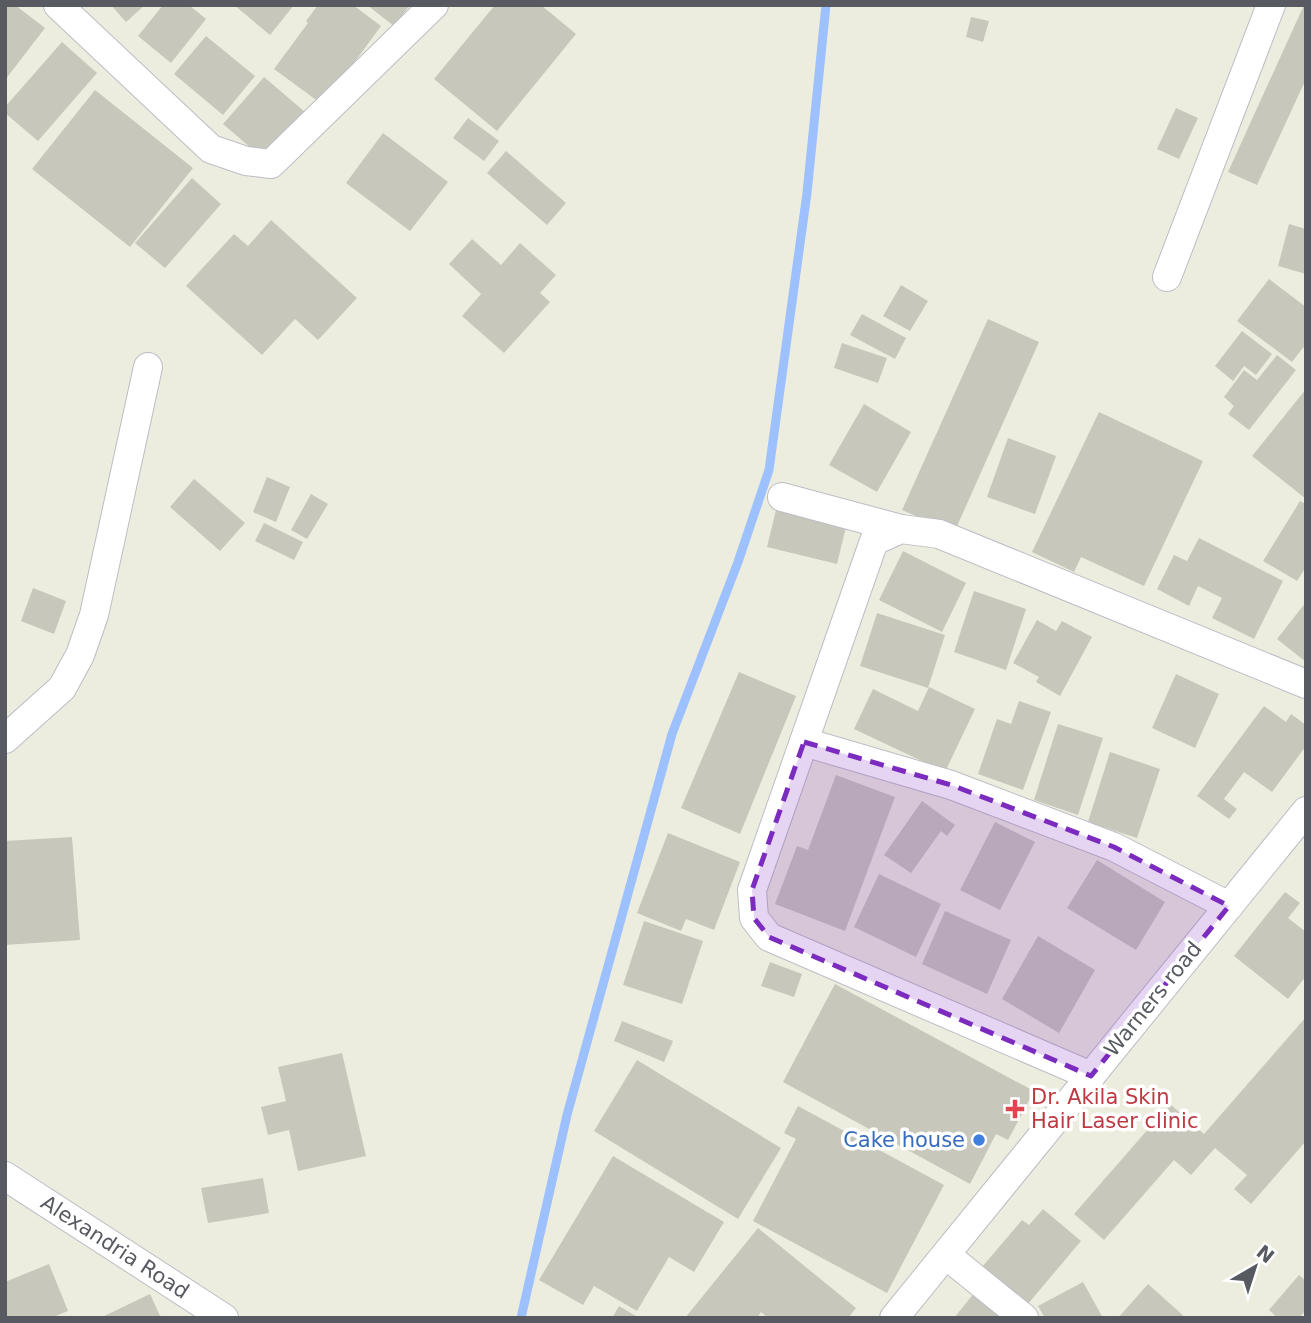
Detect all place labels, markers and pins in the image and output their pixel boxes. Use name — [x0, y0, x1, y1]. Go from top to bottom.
place label: Dr. Akila Skin Hair Laser clinic — [1031, 1085, 1198, 1133]
marker: Dr. Akila Skin Hair Laser clinic — [1005, 1099, 1025, 1119]
place label: Cake house — [843, 1128, 965, 1152]
marker: Cake house — [971, 1132, 987, 1148]

